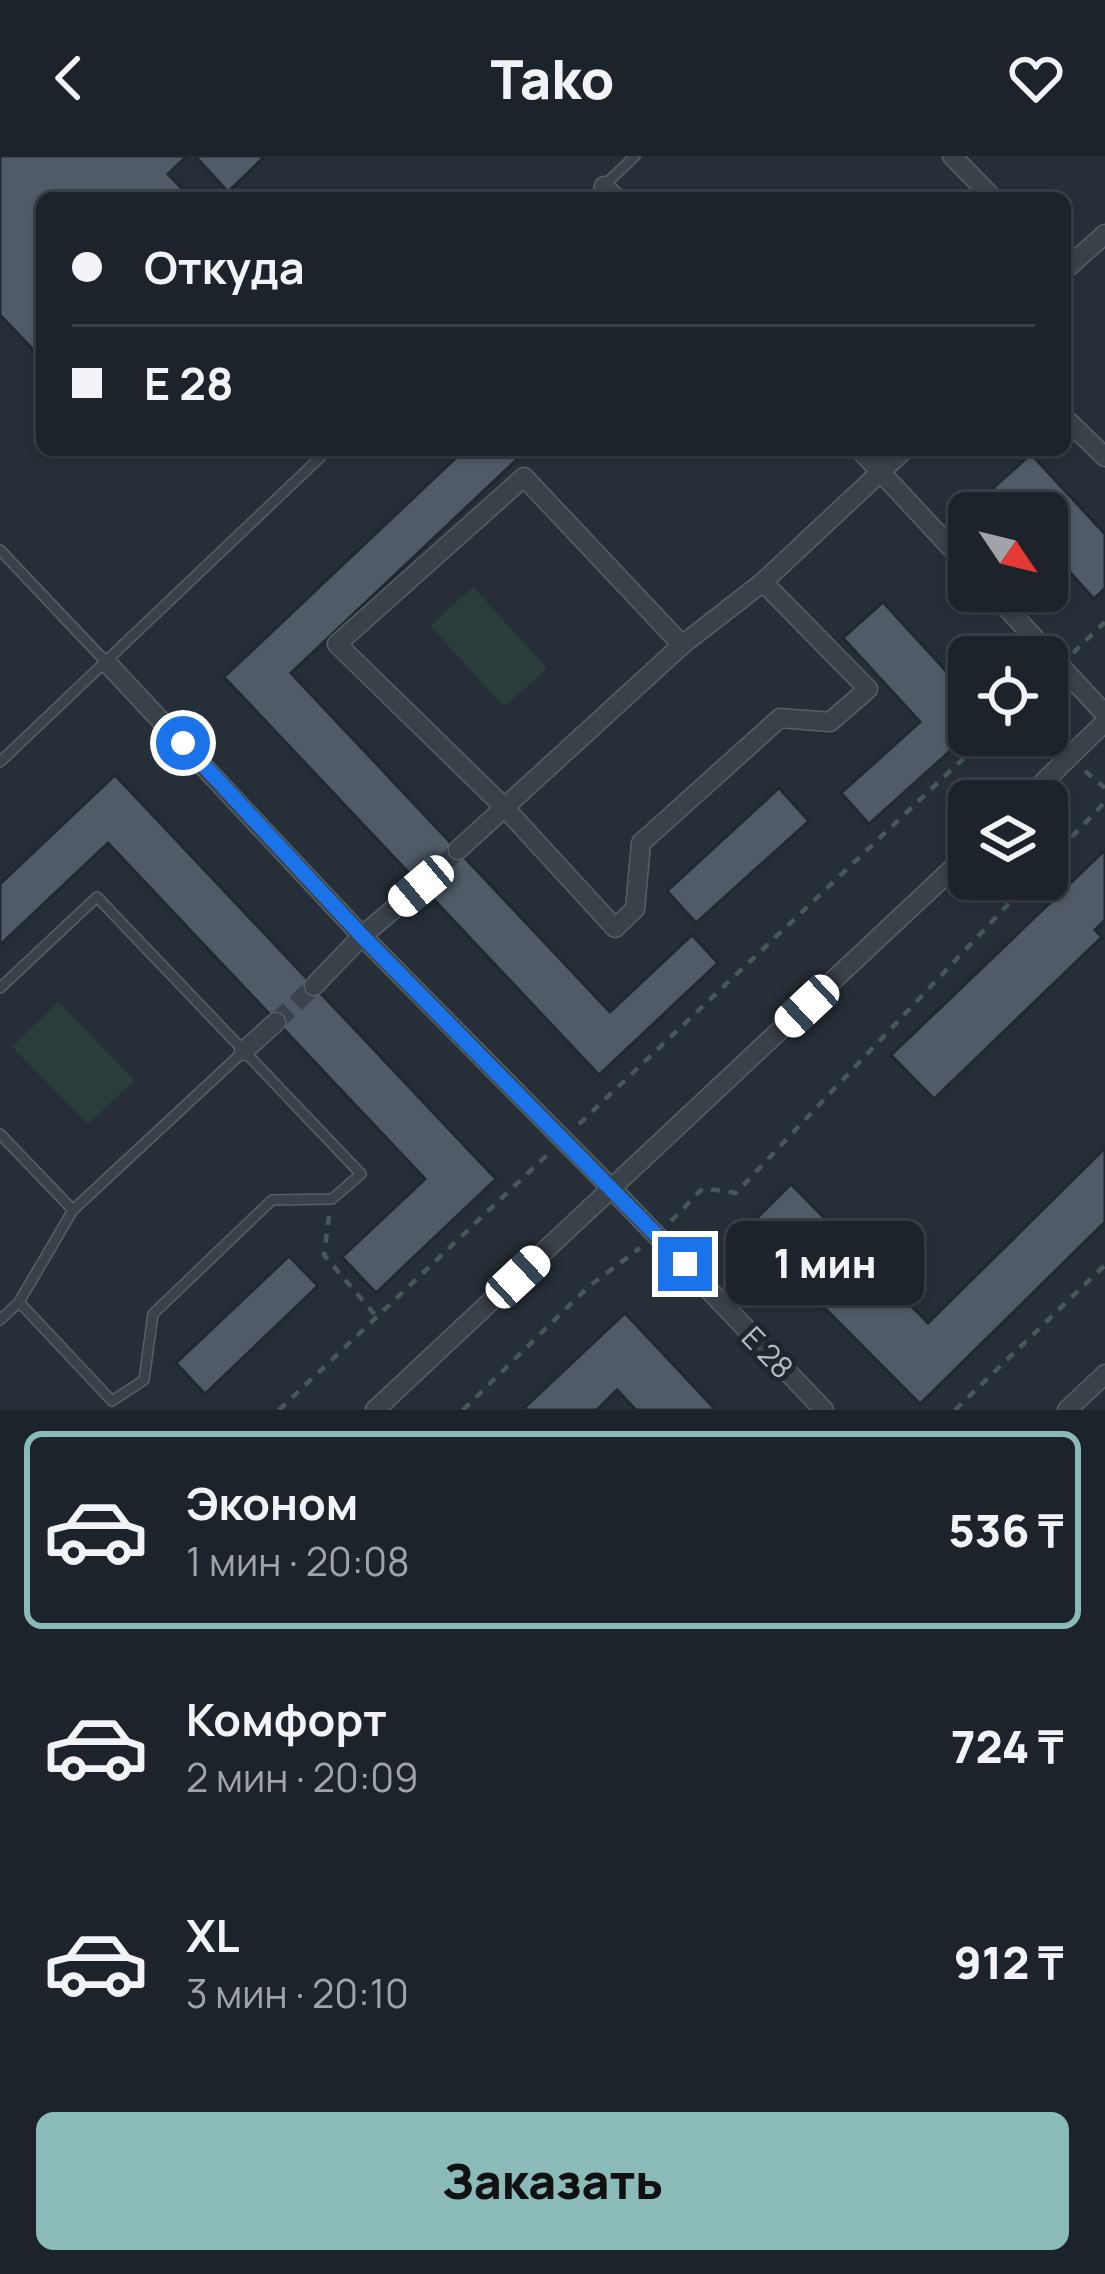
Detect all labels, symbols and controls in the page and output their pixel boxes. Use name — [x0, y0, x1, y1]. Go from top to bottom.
text: Tako — [491, 41, 614, 115]
icon: back — [36, 45, 102, 111]
icon: heart — [1003, 45, 1069, 111]
text: Откуда — [144, 236, 305, 298]
text: E 28 — [144, 352, 234, 414]
north arrow — [948, 492, 1068, 612]
map controls — [948, 492, 1068, 900]
button: locate — [948, 636, 1068, 756]
route start — [156, 716, 210, 770]
button: layers — [948, 780, 1068, 900]
car — [382, 849, 460, 923]
car — [768, 968, 846, 1044]
callout: 1 мин — [727, 1222, 925, 1306]
text: 1 мин — [773, 1236, 877, 1290]
route end — [658, 1237, 712, 1291]
car — [479, 1239, 557, 1315]
street label: E 28 — [733, 1317, 803, 1387]
text: Эконом — [186, 1472, 358, 1534]
icon: car — [42, 1476, 150, 1584]
text: 536 ₸ — [948, 1499, 1063, 1561]
text: 1 мин · 20:08 — [186, 1534, 410, 1588]
text: Комфорт — [186, 1688, 387, 1750]
icon: car — [42, 1692, 150, 1800]
text: 724 ₸ — [951, 1715, 1063, 1777]
text: 2 мин · 20:09 — [186, 1750, 418, 1804]
text: XL — [186, 1904, 240, 1966]
icon: car — [42, 1908, 150, 2016]
text: 912 ₸ — [954, 1931, 1063, 1993]
text: 3 мин · 20:10 — [186, 1966, 409, 2020]
button: Заказать — [36, 2112, 1069, 2250]

